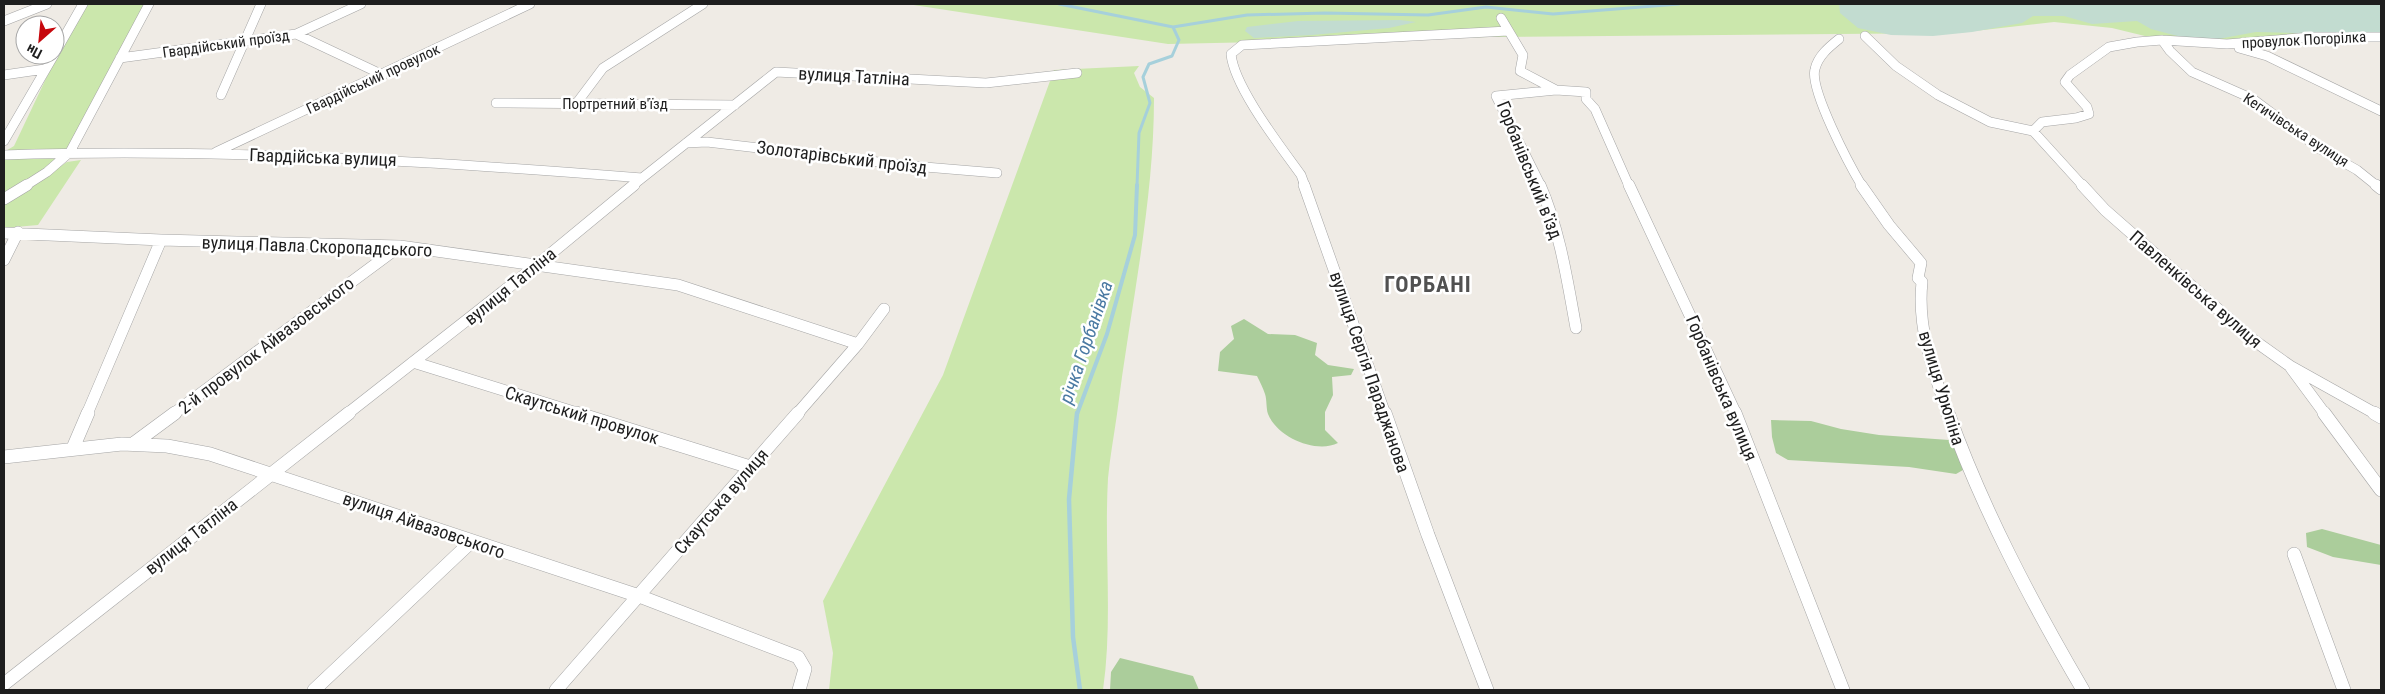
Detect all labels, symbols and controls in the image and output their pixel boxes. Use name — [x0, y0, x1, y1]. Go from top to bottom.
north arrow — [15, 15, 65, 65]
street label: Гвардійський проїзд — [161, 26, 291, 62]
street label: провулок Погорілка — [2241, 28, 2367, 52]
street label: Гвардійський провулок — [303, 40, 443, 118]
text: Пн — [24, 41, 45, 62]
street label: вулиця Татліна — [798, 63, 910, 89]
street label: Кегичівська вулиця — [2240, 89, 2352, 171]
street label: Портретний в'їзд — [562, 95, 668, 113]
street label: Горбанівський в'їзд — [1493, 98, 1567, 242]
street label: Золотарівський проїзд — [756, 136, 929, 178]
street label: Гвардійська вулиця — [249, 144, 397, 170]
street label: Павленківська вулиця — [2126, 226, 2266, 352]
street label: вулиця Павла Скоропадського — [201, 231, 433, 261]
street label: вулиця Татліна — [460, 243, 560, 329]
street label: вулиця Сергія Параджанова — [1326, 269, 1414, 475]
street label: 2-й провулок Айвазовського — [174, 272, 358, 418]
district label: ГОРБАНІ — [1384, 272, 1472, 297]
water label: річка Горбанівка — [1054, 278, 1118, 407]
street label: Горбанівська вулиця — [1682, 312, 1762, 464]
street label: вулиця Урюпіна — [1915, 328, 1969, 448]
street label: Скаутський провулок — [502, 382, 662, 449]
street label: Скаутська вулиця — [670, 444, 772, 558]
street label: вулиця Айвазовського — [340, 487, 508, 563]
street label: вулиця Татліна — [141, 493, 241, 579]

